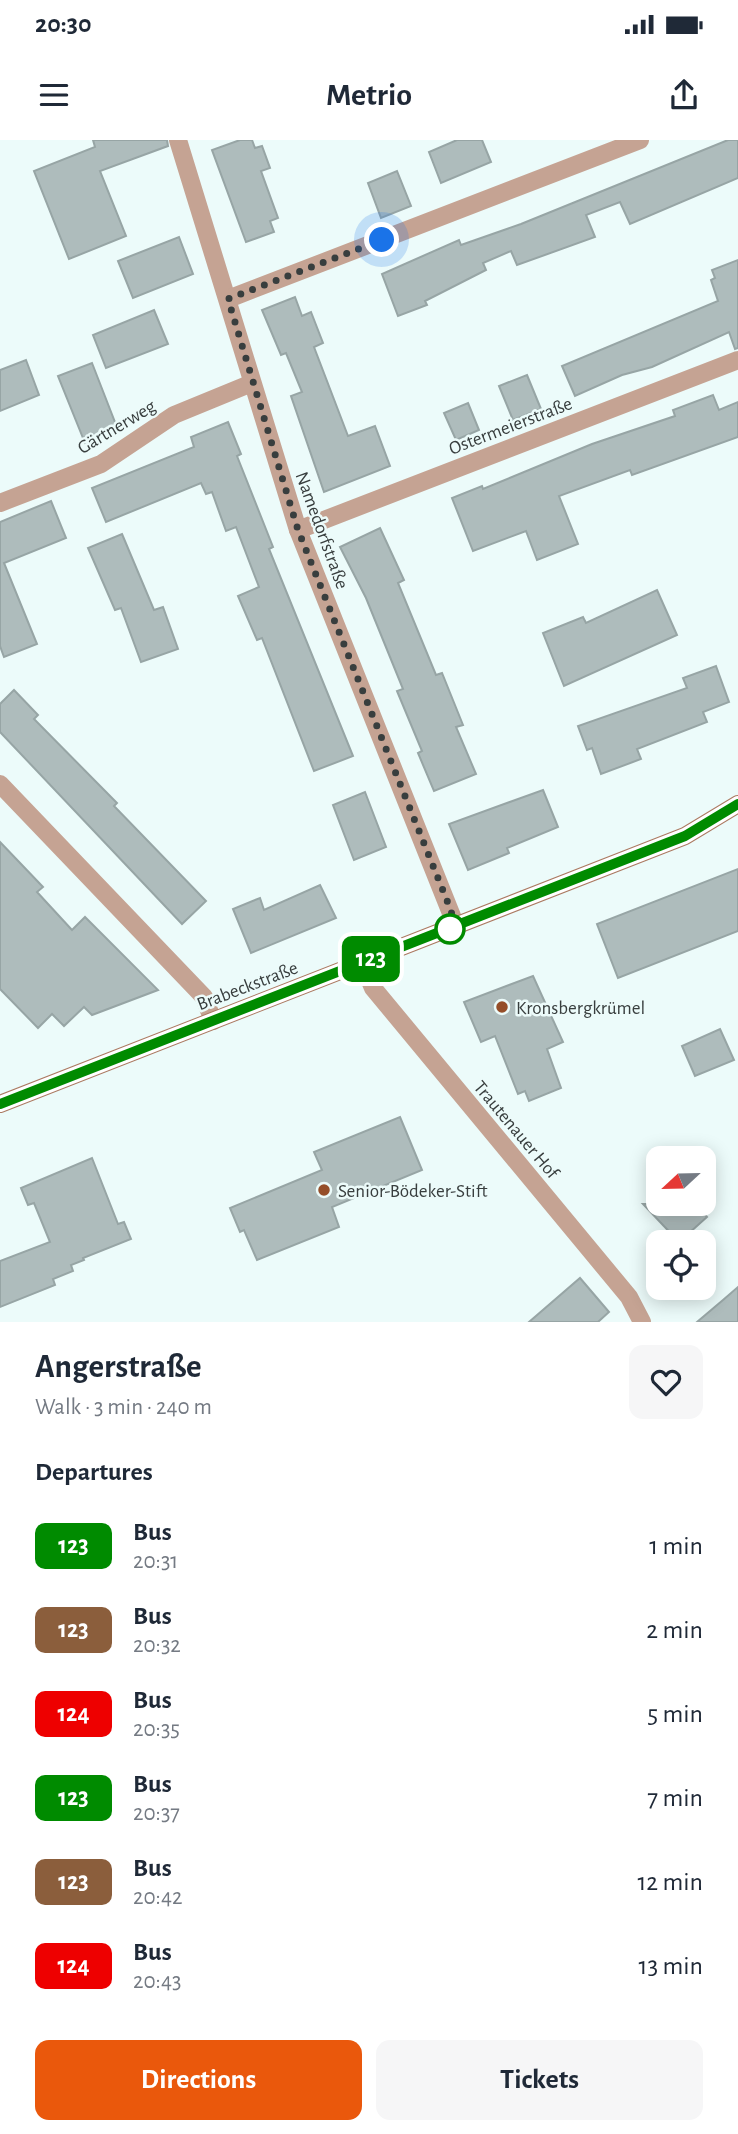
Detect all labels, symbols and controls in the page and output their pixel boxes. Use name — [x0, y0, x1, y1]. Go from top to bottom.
text: 20:30 — [35, 11, 92, 37]
icon: menu — [35, 76, 73, 114]
icon: share — [665, 76, 703, 114]
text: Metrio — [326, 79, 412, 111]
your location — [364, 222, 399, 257]
street label: Ostermeierstraße — [446, 394, 575, 459]
street label: Gärtnerweg — [74, 396, 160, 458]
street label: Namedorfstraße — [292, 469, 352, 592]
unlabelled marker — [435, 914, 465, 944]
line badge: 123 — [331, 936, 411, 982]
text: 123 — [356, 947, 386, 971]
street label: Brabeckstraße — [194, 958, 301, 1014]
marker: Kronsbergkrümel — [494, 999, 510, 1015]
place label: Kronsbergkrümel — [516, 999, 645, 1018]
street label: Trautenauer Hof — [470, 1078, 563, 1183]
north arrow — [646, 1146, 716, 1216]
map controls — [646, 1146, 716, 1300]
marker: Senior-Bödeker-Stift — [316, 1182, 332, 1198]
place label: Senior-Bödeker-Stift — [338, 1182, 488, 1201]
button: locate — [646, 1230, 716, 1300]
button: heart — [629, 1345, 703, 1419]
text: Angerstraße — [35, 1351, 202, 1384]
text: Walk · 3 min · 240 m — [35, 1396, 212, 1419]
text: Departures — [35, 1459, 153, 1485]
text: Bus — [133, 1519, 172, 1545]
text: 1 min — [649, 1533, 703, 1559]
text: 123 — [58, 1534, 89, 1558]
text: 20:31 — [133, 1550, 178, 1573]
text: Bus — [133, 1603, 172, 1629]
text: 2 min — [646, 1617, 703, 1643]
text: 123 — [58, 1618, 89, 1642]
text: 20:32 — [133, 1634, 181, 1657]
text: Bus — [133, 1687, 172, 1713]
text: 5 min — [647, 1701, 703, 1727]
text: 124 — [57, 1702, 90, 1726]
text: 20:35 — [133, 1718, 180, 1741]
text: Bus — [133, 1771, 172, 1797]
text: 7 min — [647, 1785, 703, 1811]
text: 123 — [58, 1786, 89, 1810]
text: 20:37 — [133, 1802, 180, 1825]
text: Bus — [133, 1855, 172, 1881]
text: 12 min — [637, 1869, 703, 1895]
text: 123 — [58, 1870, 89, 1894]
text: 20:42 — [133, 1886, 182, 1909]
text: Bus — [133, 1939, 172, 1965]
text: 13 min — [639, 1953, 703, 1979]
text: 124 — [57, 1954, 90, 1978]
text: 20:43 — [133, 1970, 181, 1993]
button: Directions — [35, 2040, 362, 2120]
button: Tickets — [376, 2040, 703, 2120]

